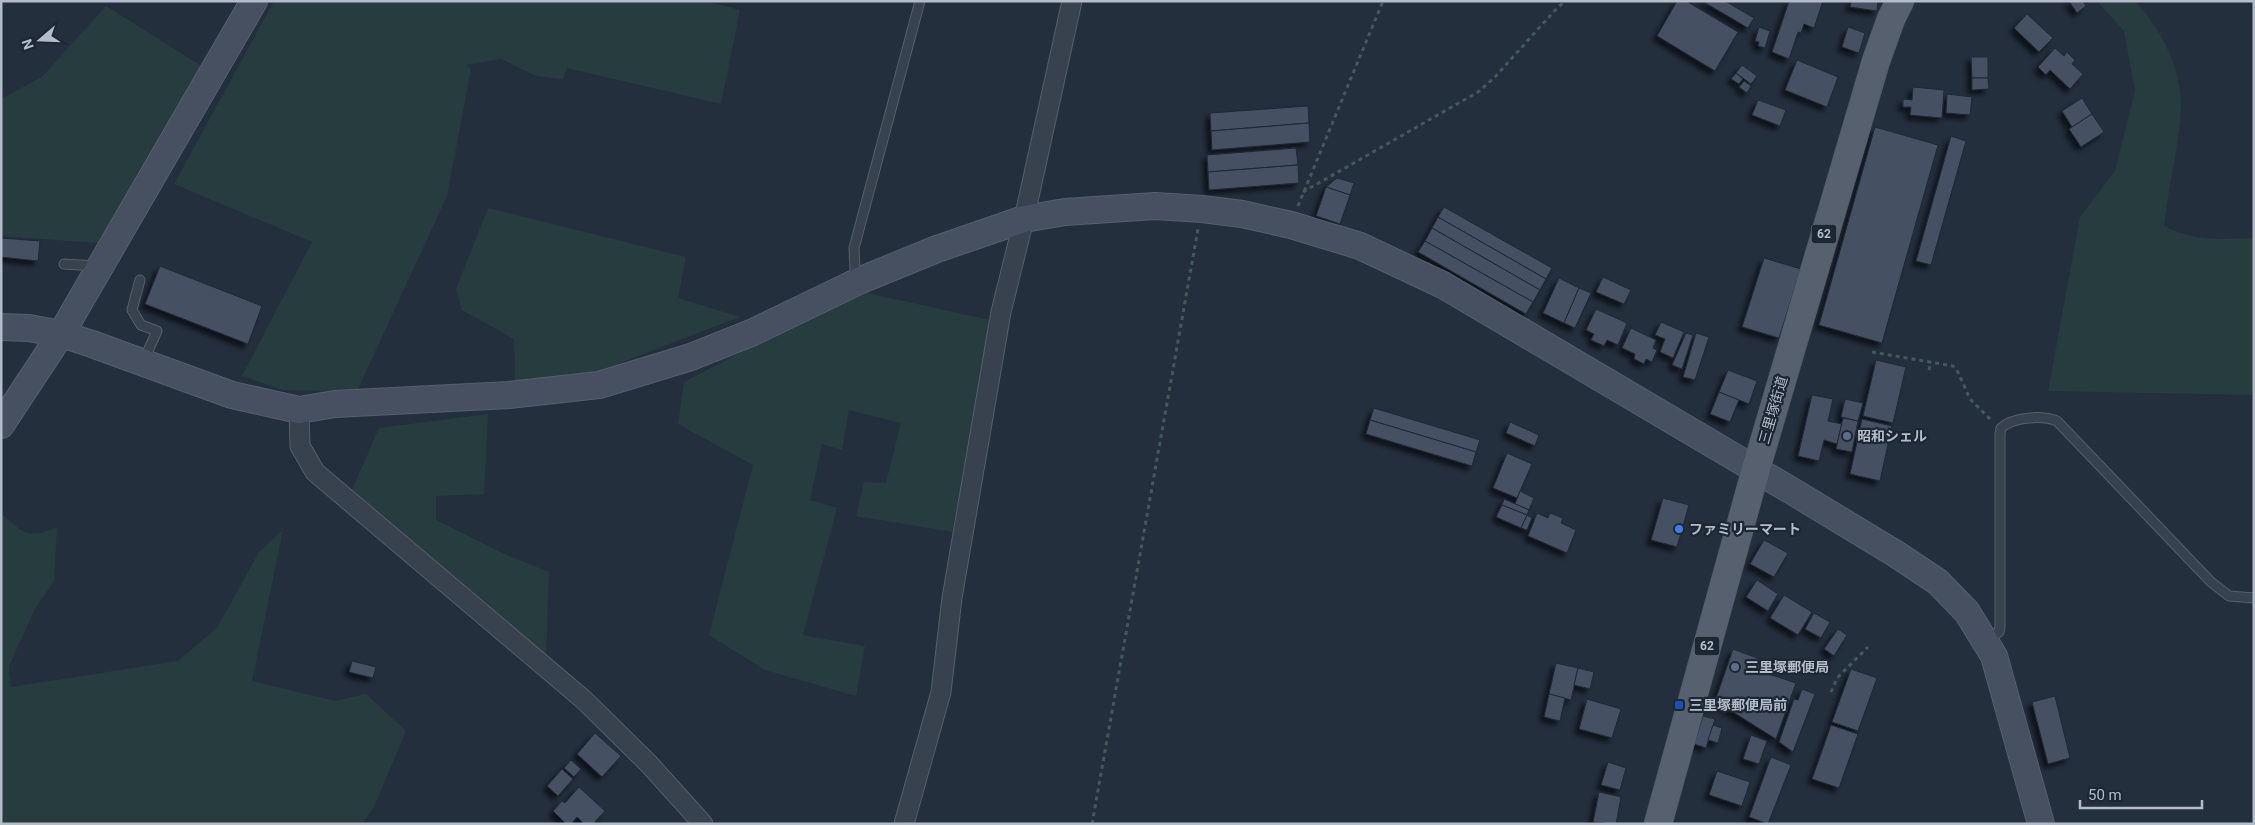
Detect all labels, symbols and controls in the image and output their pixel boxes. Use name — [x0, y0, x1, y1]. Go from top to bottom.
north arrow — [15, 15, 65, 65]
text: N — [19, 37, 37, 52]
road number: 62 — [1812, 224, 1836, 243]
street label: 三里塚街道 — [1756, 374, 1790, 446]
place label: 昭和シェル — [1857, 428, 1927, 444]
marker: 昭和シェル — [1841, 430, 1853, 442]
place label: ファミリーマート — [1689, 521, 1801, 537]
marker: ファミリーマート — [1673, 523, 1685, 535]
road number: 62 — [1694, 636, 1720, 656]
place label: 三里塚郵便局 — [1745, 659, 1829, 675]
marker: 三里塚郵便局 — [1729, 661, 1741, 673]
place label: 三里塚郵便局前 — [1689, 697, 1787, 713]
marker: 三里塚郵便局前 — [1673, 699, 1685, 711]
scale bar — [2080, 778, 2202, 810]
text: 50 m — [2088, 786, 2122, 804]

